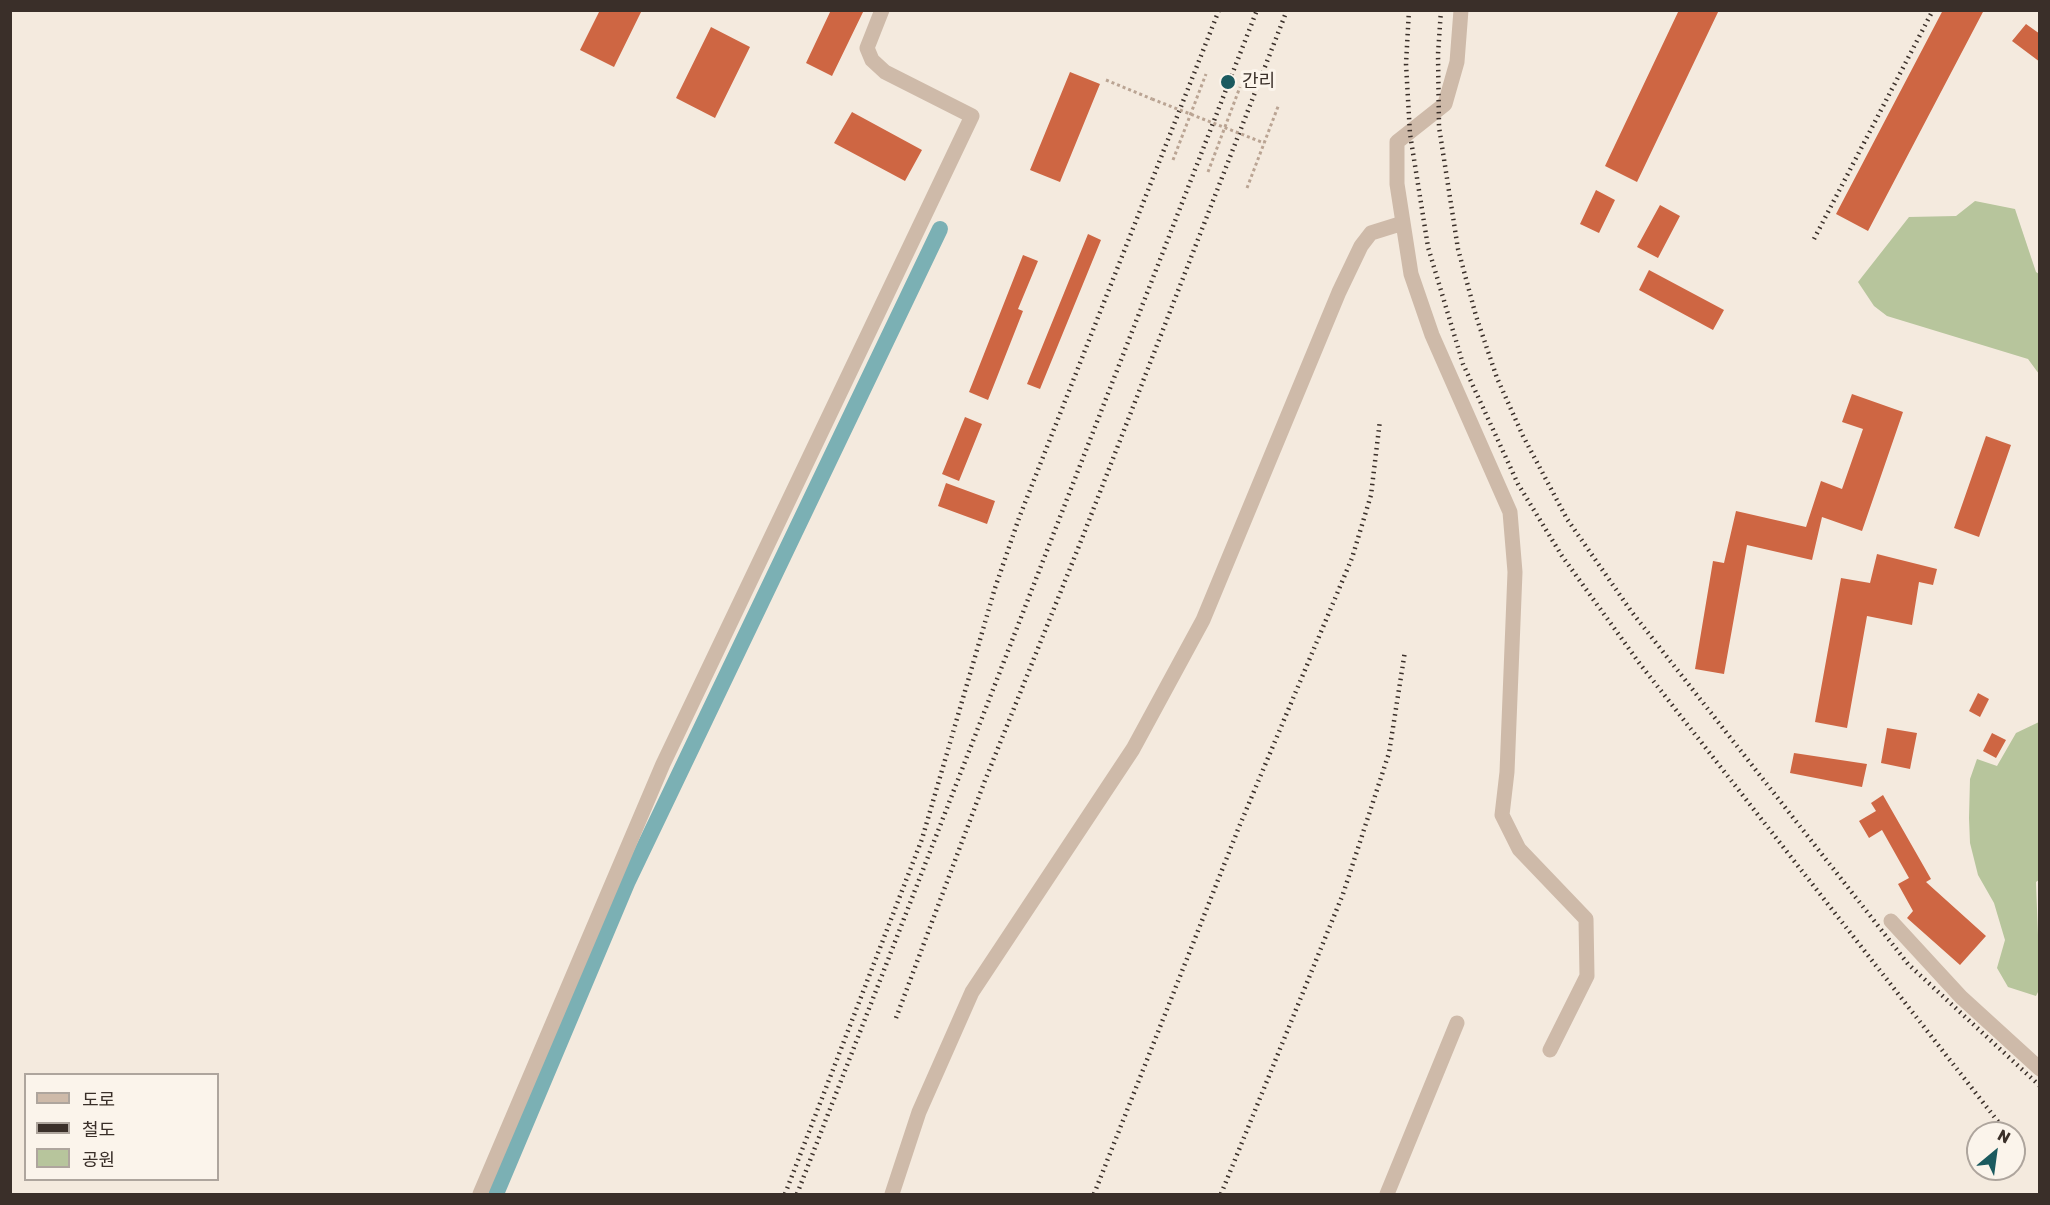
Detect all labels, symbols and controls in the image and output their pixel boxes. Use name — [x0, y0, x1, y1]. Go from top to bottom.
place label: 간리 — [1242, 71, 1275, 93]
marker: 간리 — [1219, 73, 1237, 91]
legend — [24, 1073, 219, 1181]
text: 도로 — [82, 1089, 115, 1111]
text: 철도 — [82, 1119, 115, 1141]
north arrow — [1966, 1121, 2026, 1181]
text: N — [1994, 1125, 2014, 1148]
text: 공원 — [82, 1149, 115, 1171]

